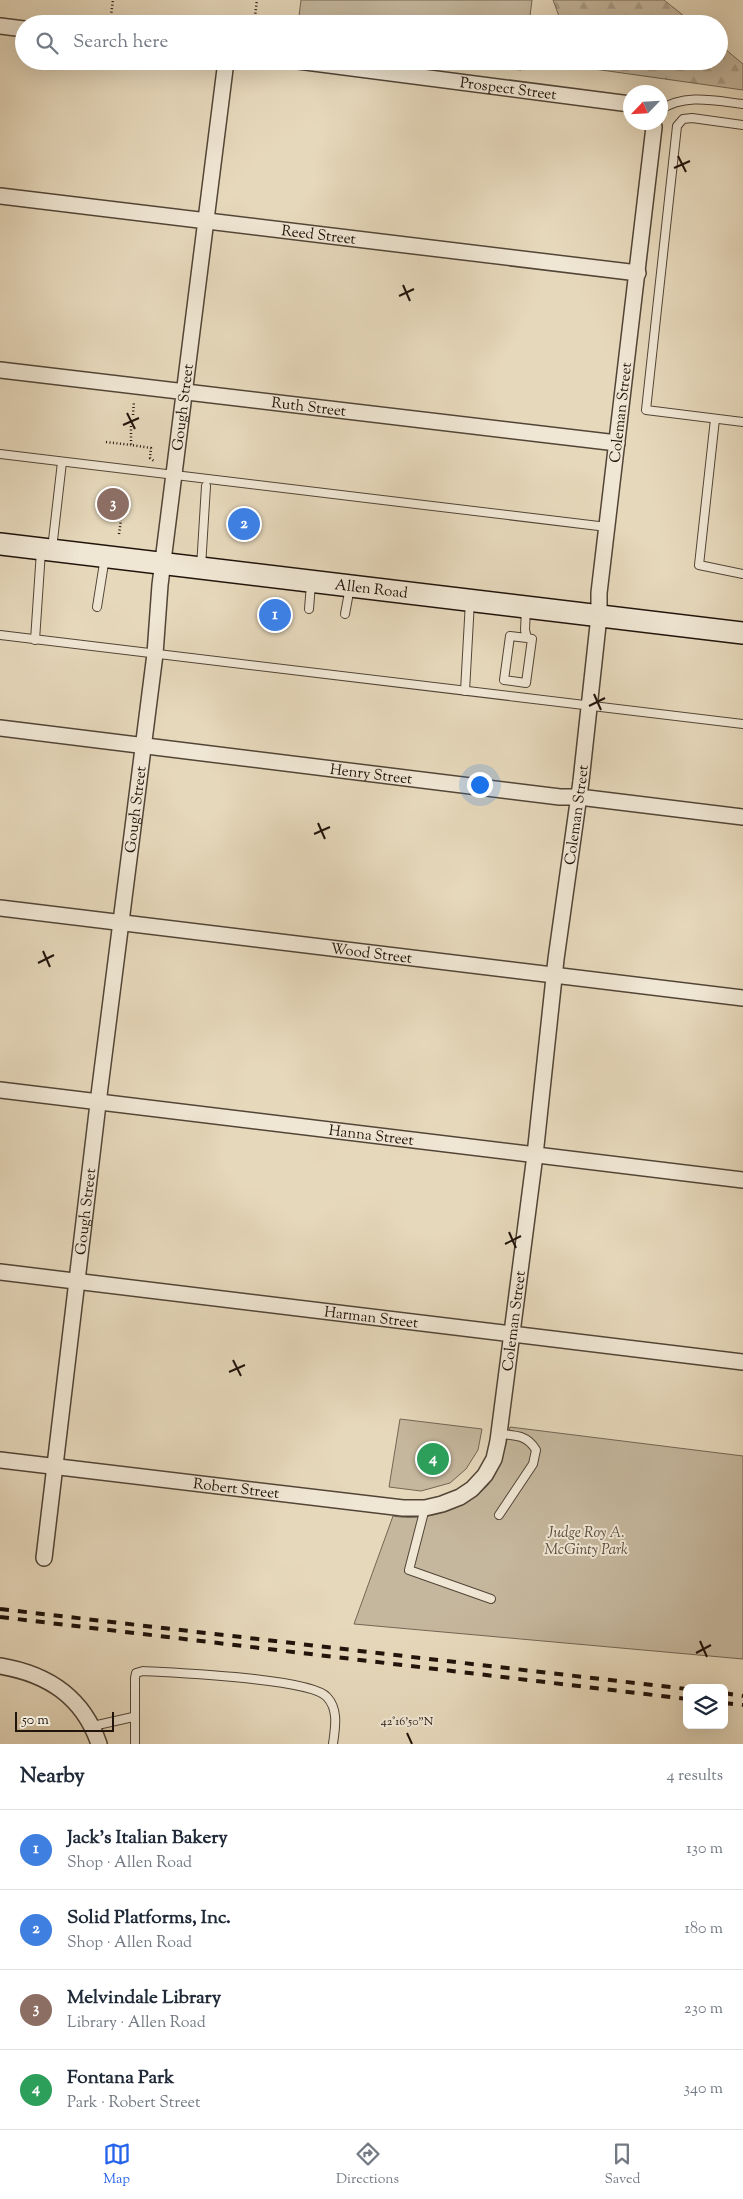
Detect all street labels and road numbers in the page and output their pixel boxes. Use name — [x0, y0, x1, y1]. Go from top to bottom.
street label: Prospect Street — [458, 73, 558, 106]
street label: Reed Street — [280, 221, 357, 251]
street label: Coleman Street — [605, 361, 638, 464]
street label: Gough Street — [168, 363, 200, 452]
street label: Ruth Street — [270, 393, 347, 423]
street label: Allen Road — [334, 575, 409, 605]
street label: Henry Street — [329, 760, 413, 791]
street label: Coleman Street — [560, 764, 595, 867]
street label: Gough Street — [121, 765, 153, 854]
street label: Wood Street — [329, 939, 413, 970]
street label: Hanna Street — [327, 1121, 415, 1152]
street label: Gough Street — [71, 1167, 102, 1256]
street label: Coleman Street — [498, 1270, 532, 1373]
street label: Harman Street — [323, 1302, 419, 1335]
street label: Robert Street — [192, 1474, 280, 1505]

